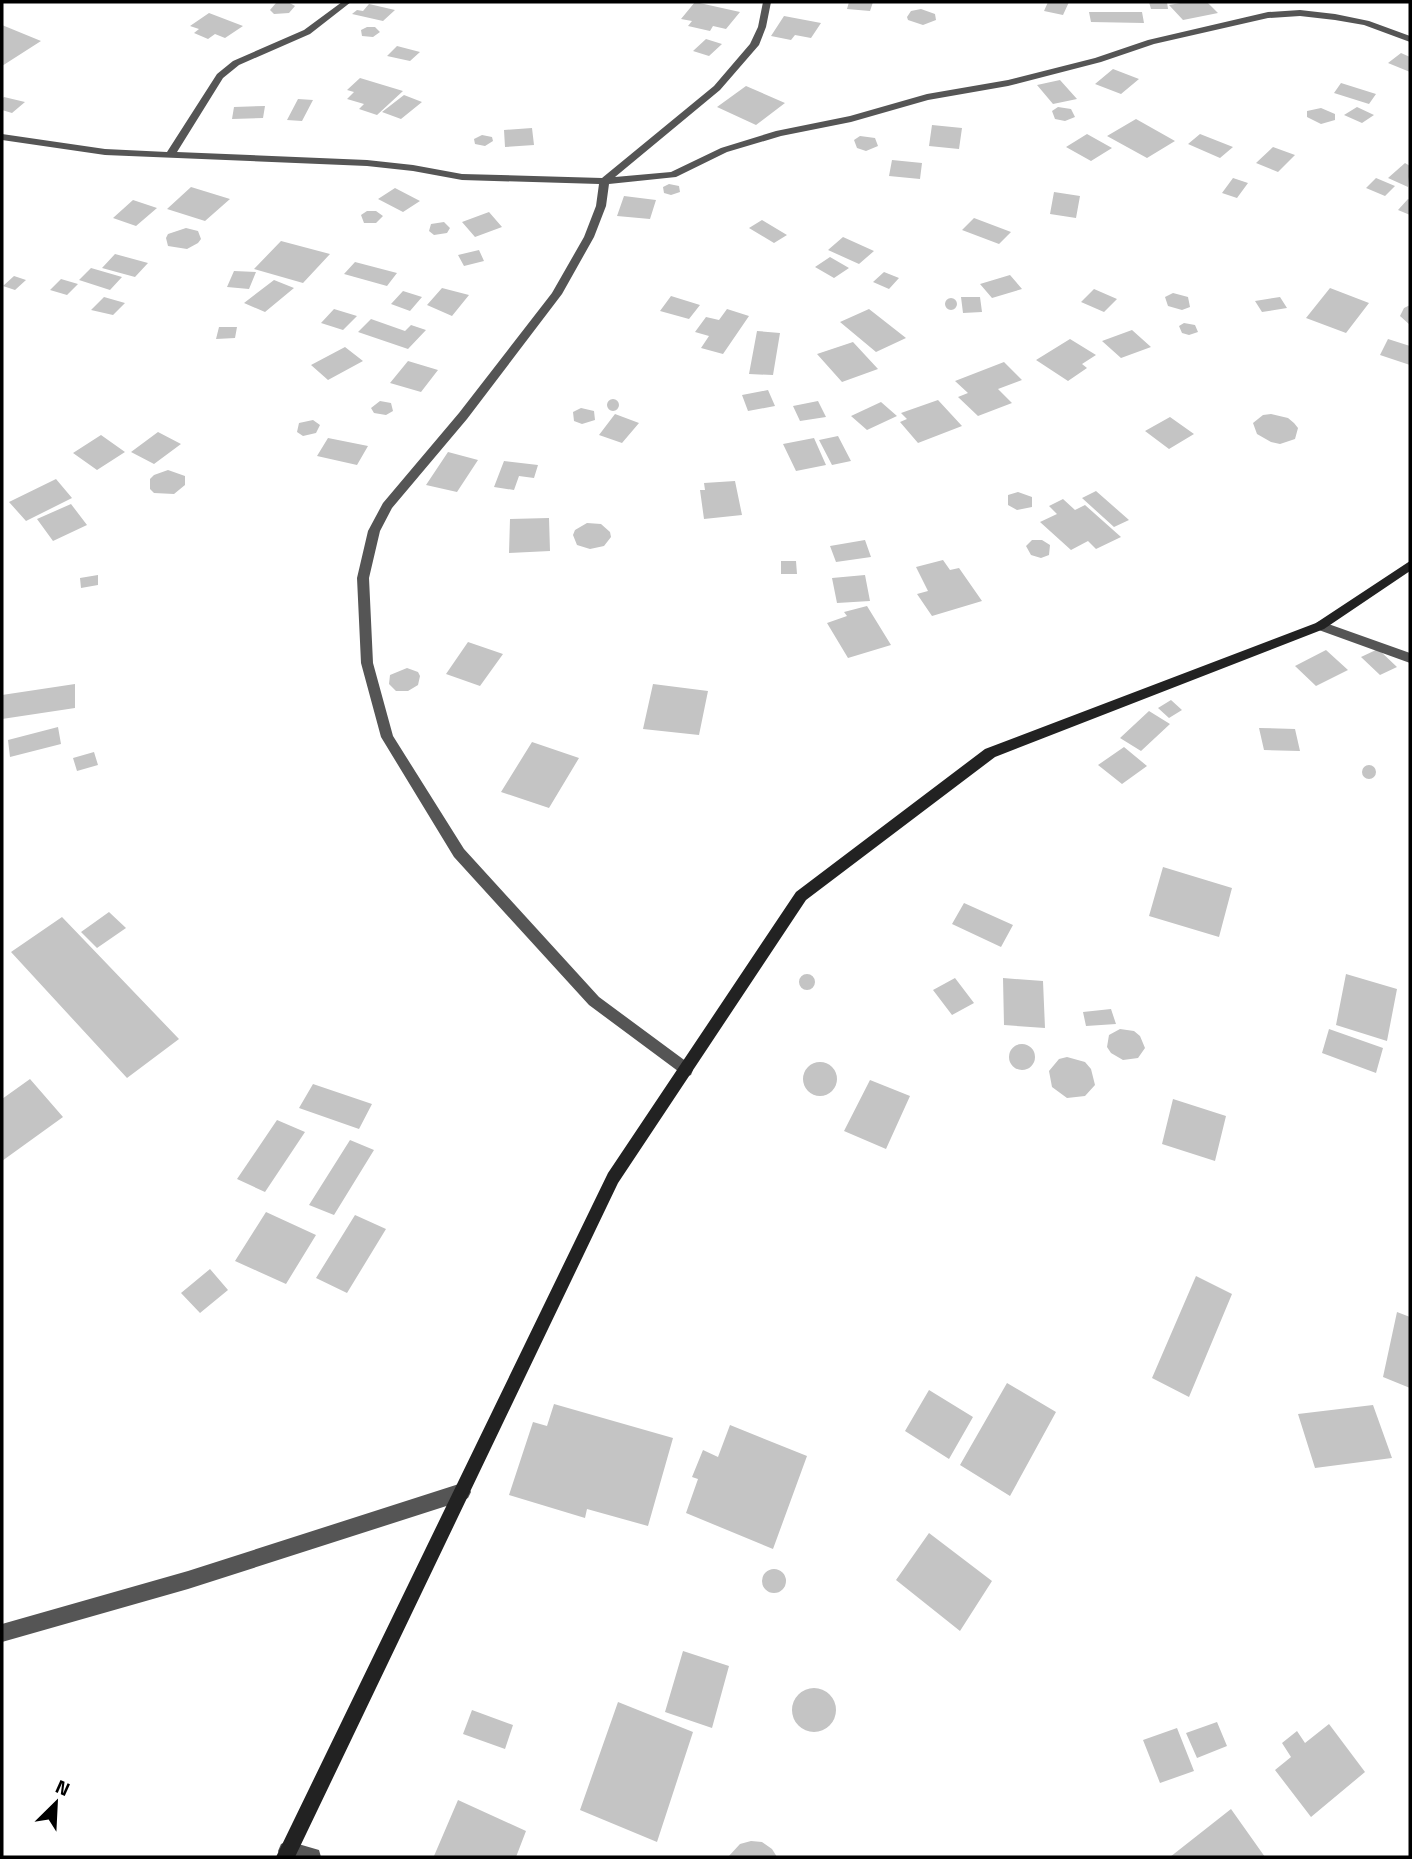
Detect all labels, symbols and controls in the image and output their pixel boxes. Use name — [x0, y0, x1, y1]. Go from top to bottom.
north arrow — [21, 1768, 91, 1838]
text: N — [51, 1771, 75, 1803]

